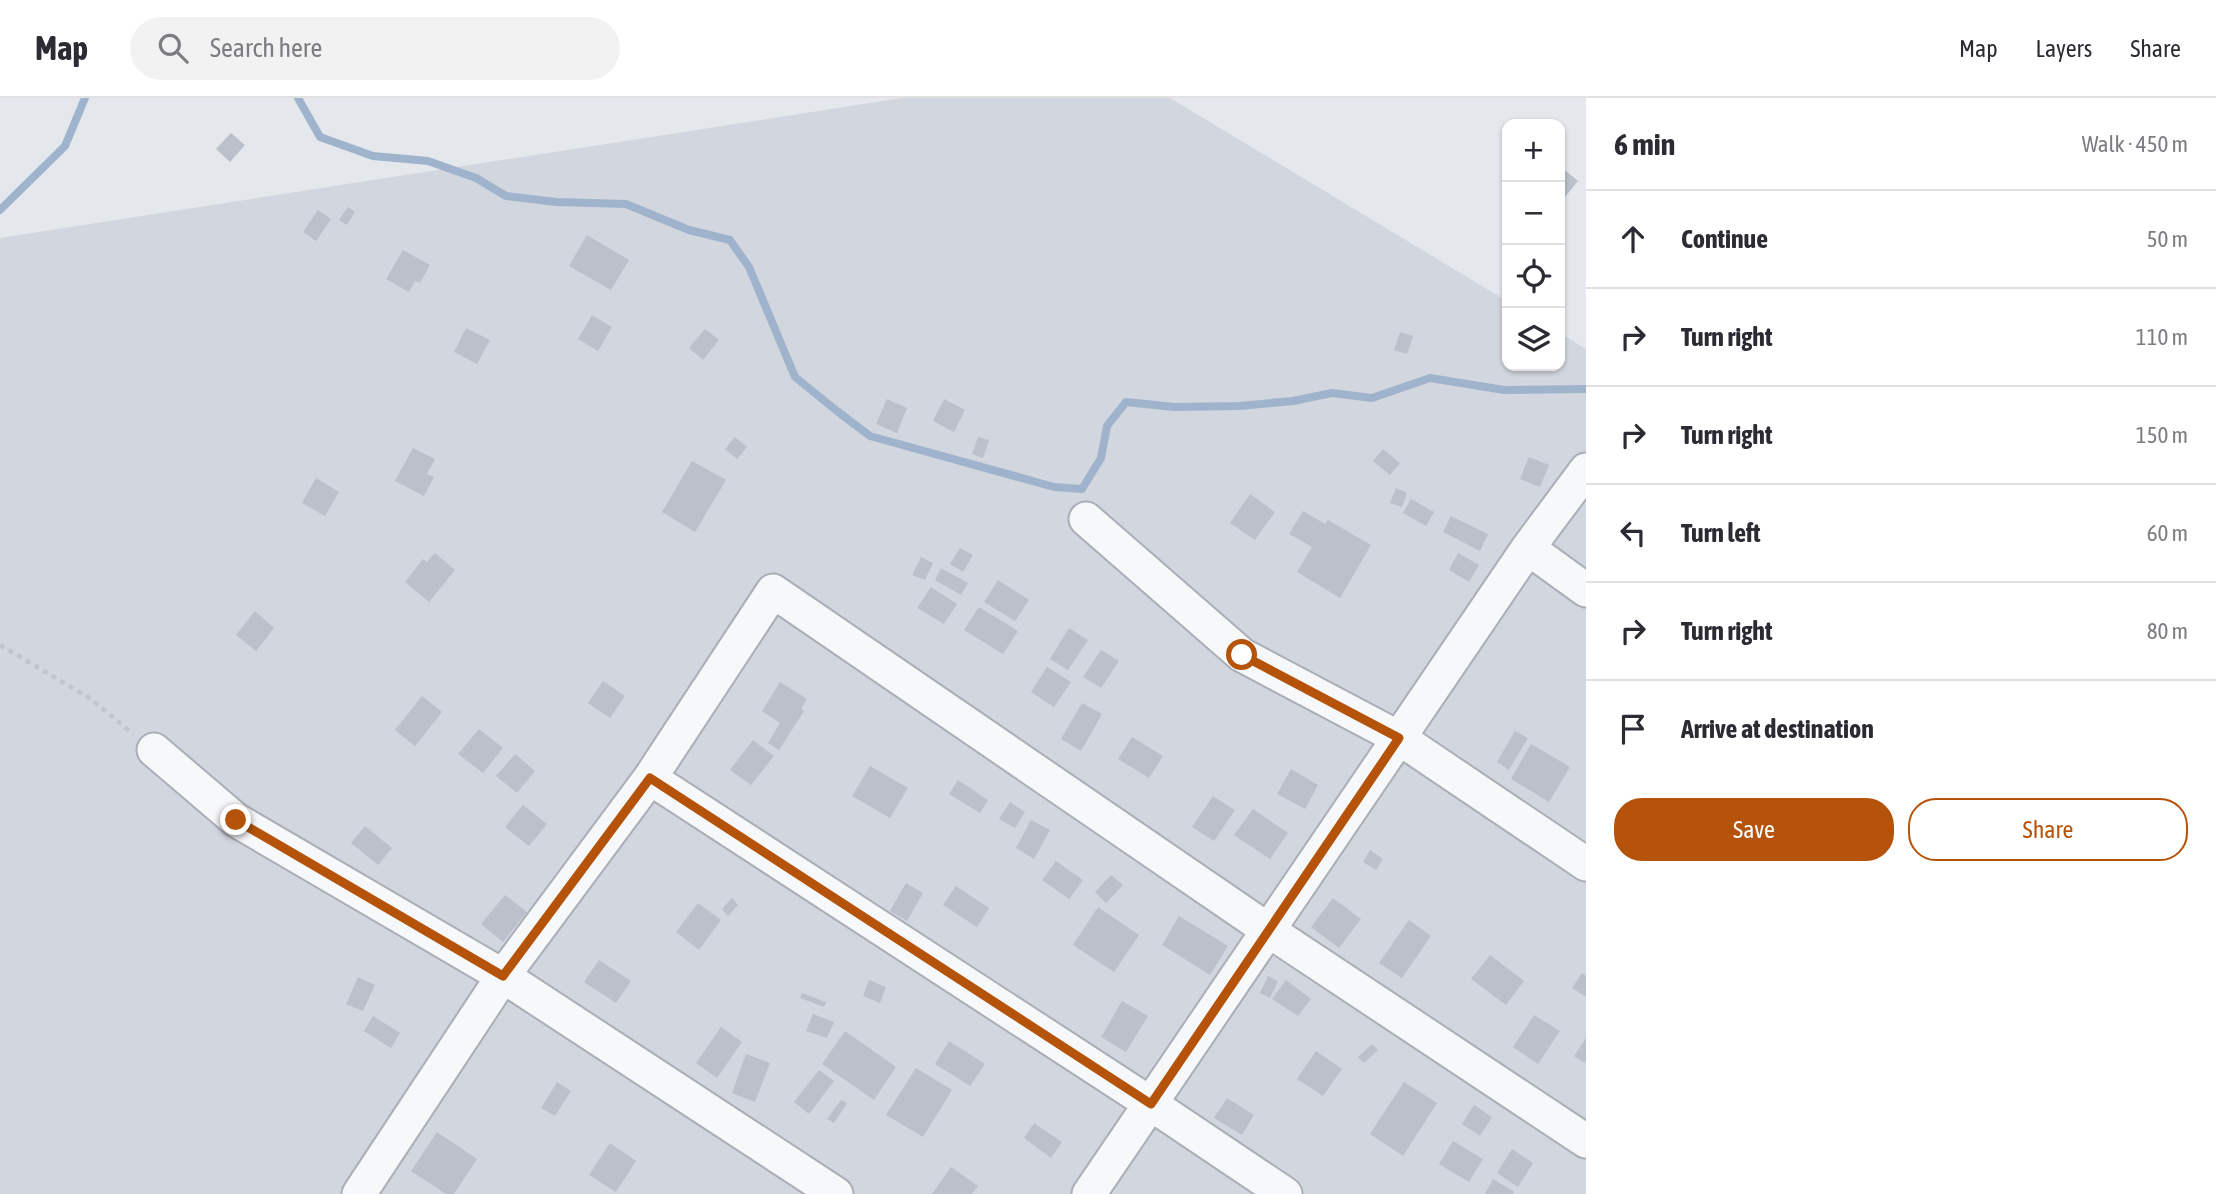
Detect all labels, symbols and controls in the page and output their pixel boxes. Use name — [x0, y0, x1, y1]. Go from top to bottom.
search box — [130, 17, 620, 80]
text: Map — [35, 29, 88, 67]
icon: search — [154, 29, 192, 67]
text: Search here — [210, 33, 322, 63]
text: Map — [1959, 35, 1998, 62]
text: Layers — [2036, 35, 2092, 62]
text: Share — [2130, 35, 2181, 62]
map controls — [1502, 119, 1565, 371]
button: + — [1502, 119, 1565, 182]
text: 6 min — [1614, 127, 1675, 161]
text: Walk · 450 m — [2082, 131, 2188, 157]
button: − — [1502, 182, 1565, 245]
icon: ahead — [1614, 220, 1652, 258]
text: Continue — [1681, 224, 1768, 254]
text: 50 m — [2147, 226, 2188, 252]
button: locate — [1502, 245, 1565, 308]
button: layers — [1502, 308, 1565, 371]
icon: right — [1614, 318, 1652, 356]
text: Turn right — [1681, 322, 1772, 352]
text: 110 m — [2136, 324, 2188, 350]
icon: right — [1614, 416, 1652, 454]
text: Turn right — [1681, 420, 1772, 450]
text: 150 m — [2136, 422, 2188, 448]
icon: left — [1614, 514, 1652, 552]
text: Turn left — [1681, 518, 1761, 548]
text: 60 m — [2147, 520, 2188, 546]
icon: right — [1614, 612, 1652, 650]
text: Turn right — [1681, 616, 1772, 646]
text: 80 m — [2147, 618, 2188, 644]
route start — [1226, 639, 1257, 670]
icon: arrive — [1614, 710, 1652, 748]
text: Arrive at destination — [1681, 714, 1874, 744]
button: Save — [1614, 798, 1894, 861]
button: Share — [1908, 798, 2188, 861]
route end — [220, 804, 251, 835]

